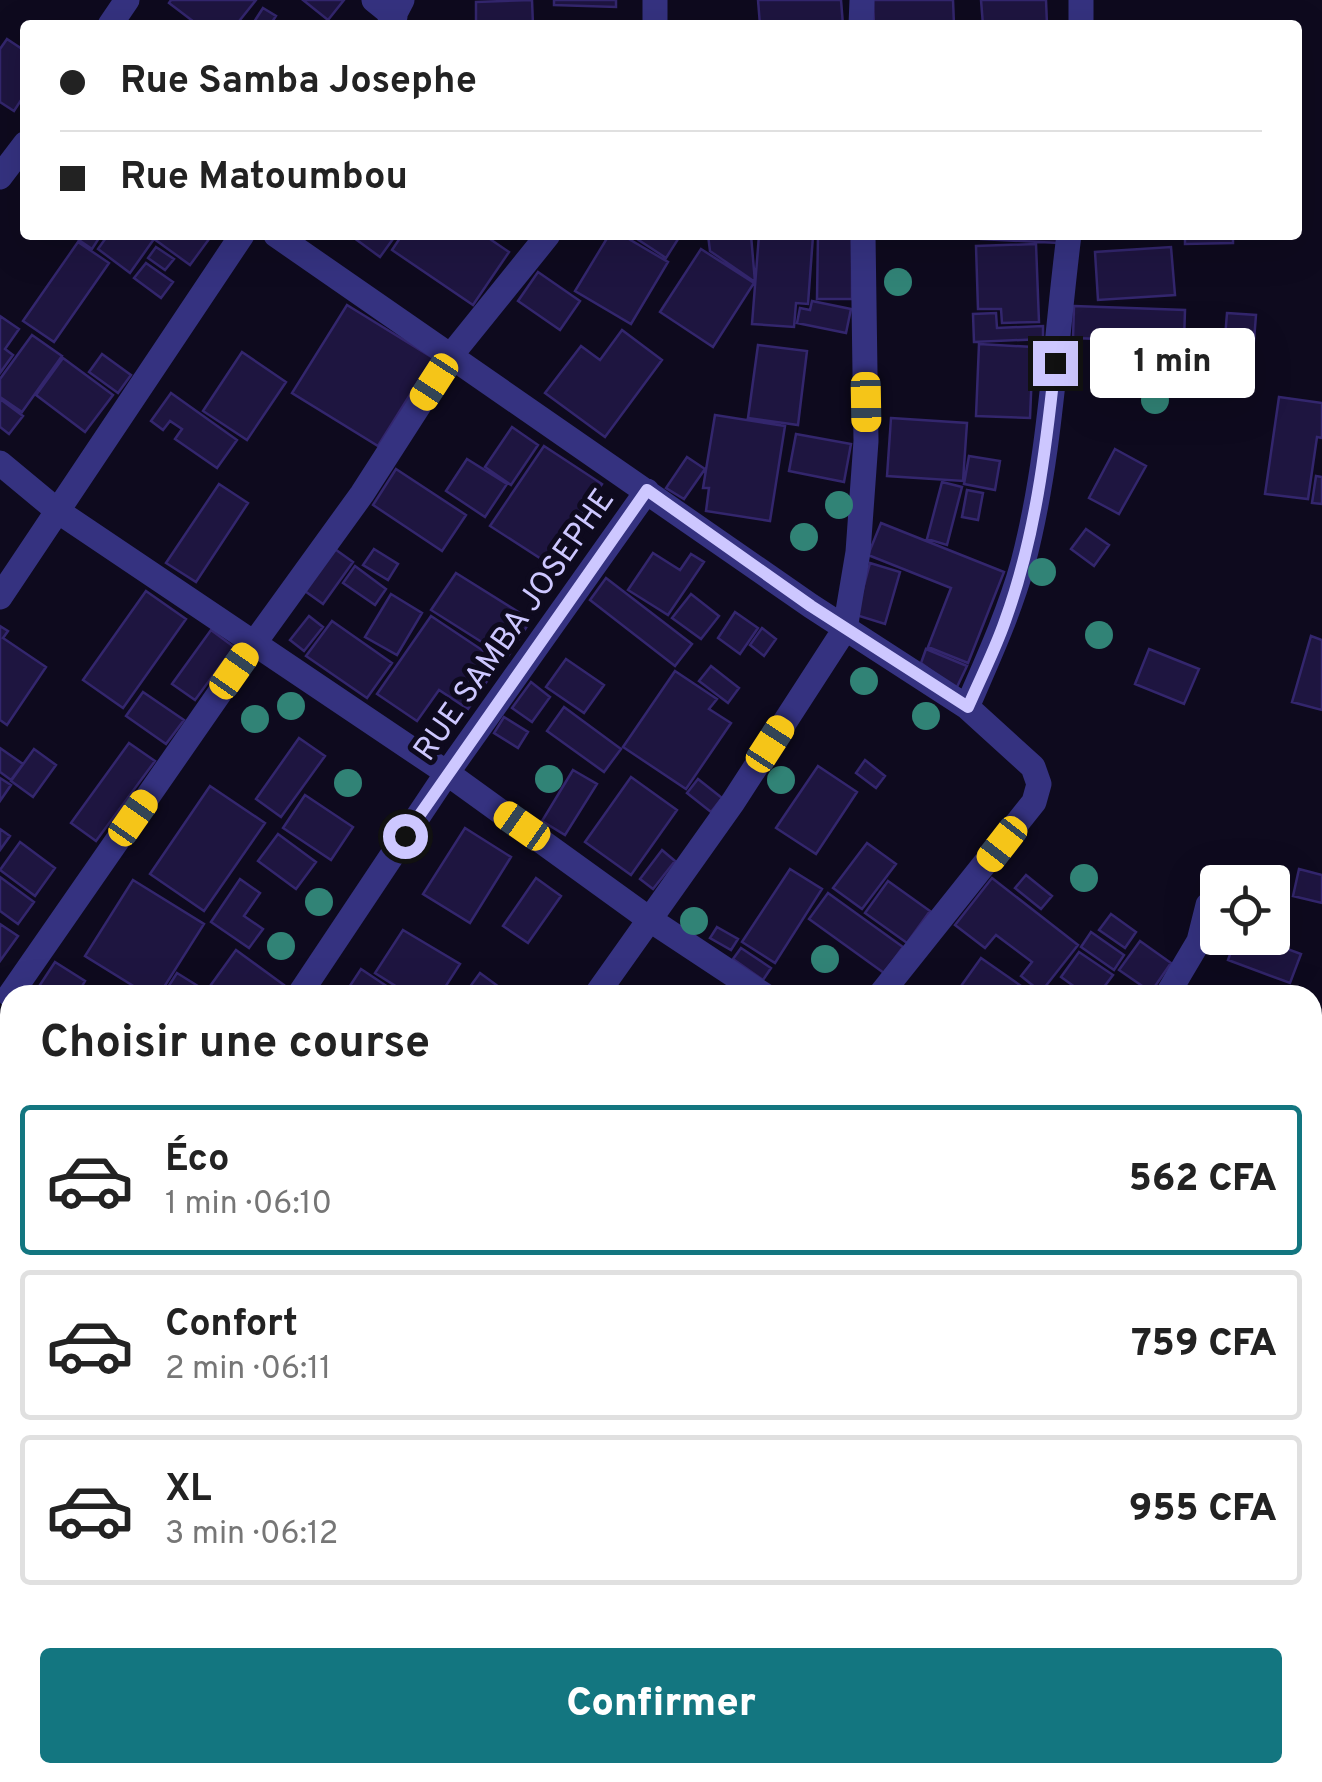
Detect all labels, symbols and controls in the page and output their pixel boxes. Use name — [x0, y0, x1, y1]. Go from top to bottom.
text: Rue Samba Josephe — [120, 58, 477, 107]
text: Rue Matoumbou — [120, 154, 408, 203]
callout: 1 min — [1090, 328, 1255, 398]
route end — [1033, 341, 1078, 386]
text: 1 min — [1133, 343, 1212, 383]
car — [405, 349, 463, 415]
car — [850, 372, 882, 432]
street label: RUE SAMBA JOSEPHE — [406, 482, 625, 770]
car — [205, 638, 263, 704]
car — [741, 711, 799, 777]
car — [104, 785, 162, 851]
car — [489, 797, 555, 855]
car — [972, 811, 1032, 877]
route start — [383, 814, 428, 859]
map controls — [1200, 865, 1290, 955]
button: locate — [1200, 865, 1290, 955]
text: Choisir une course — [40, 1016, 430, 1073]
icon: car — [45, 1135, 135, 1225]
text: Éco — [165, 1136, 229, 1185]
text: 562 CFA — [1129, 1156, 1277, 1205]
text: 1 min · 06:10 — [165, 1185, 332, 1225]
icon: car — [45, 1300, 135, 1390]
text: Confort — [165, 1301, 298, 1350]
text: 759 CFA — [1131, 1321, 1277, 1370]
text: 2 min · 06:11 — [165, 1350, 331, 1390]
icon: car — [45, 1465, 135, 1555]
text: XL — [165, 1466, 212, 1515]
text: 955 CFA — [1129, 1486, 1277, 1535]
text: 3 min · 06:12 — [165, 1515, 338, 1555]
button: Confirmer — [40, 1648, 1282, 1763]

